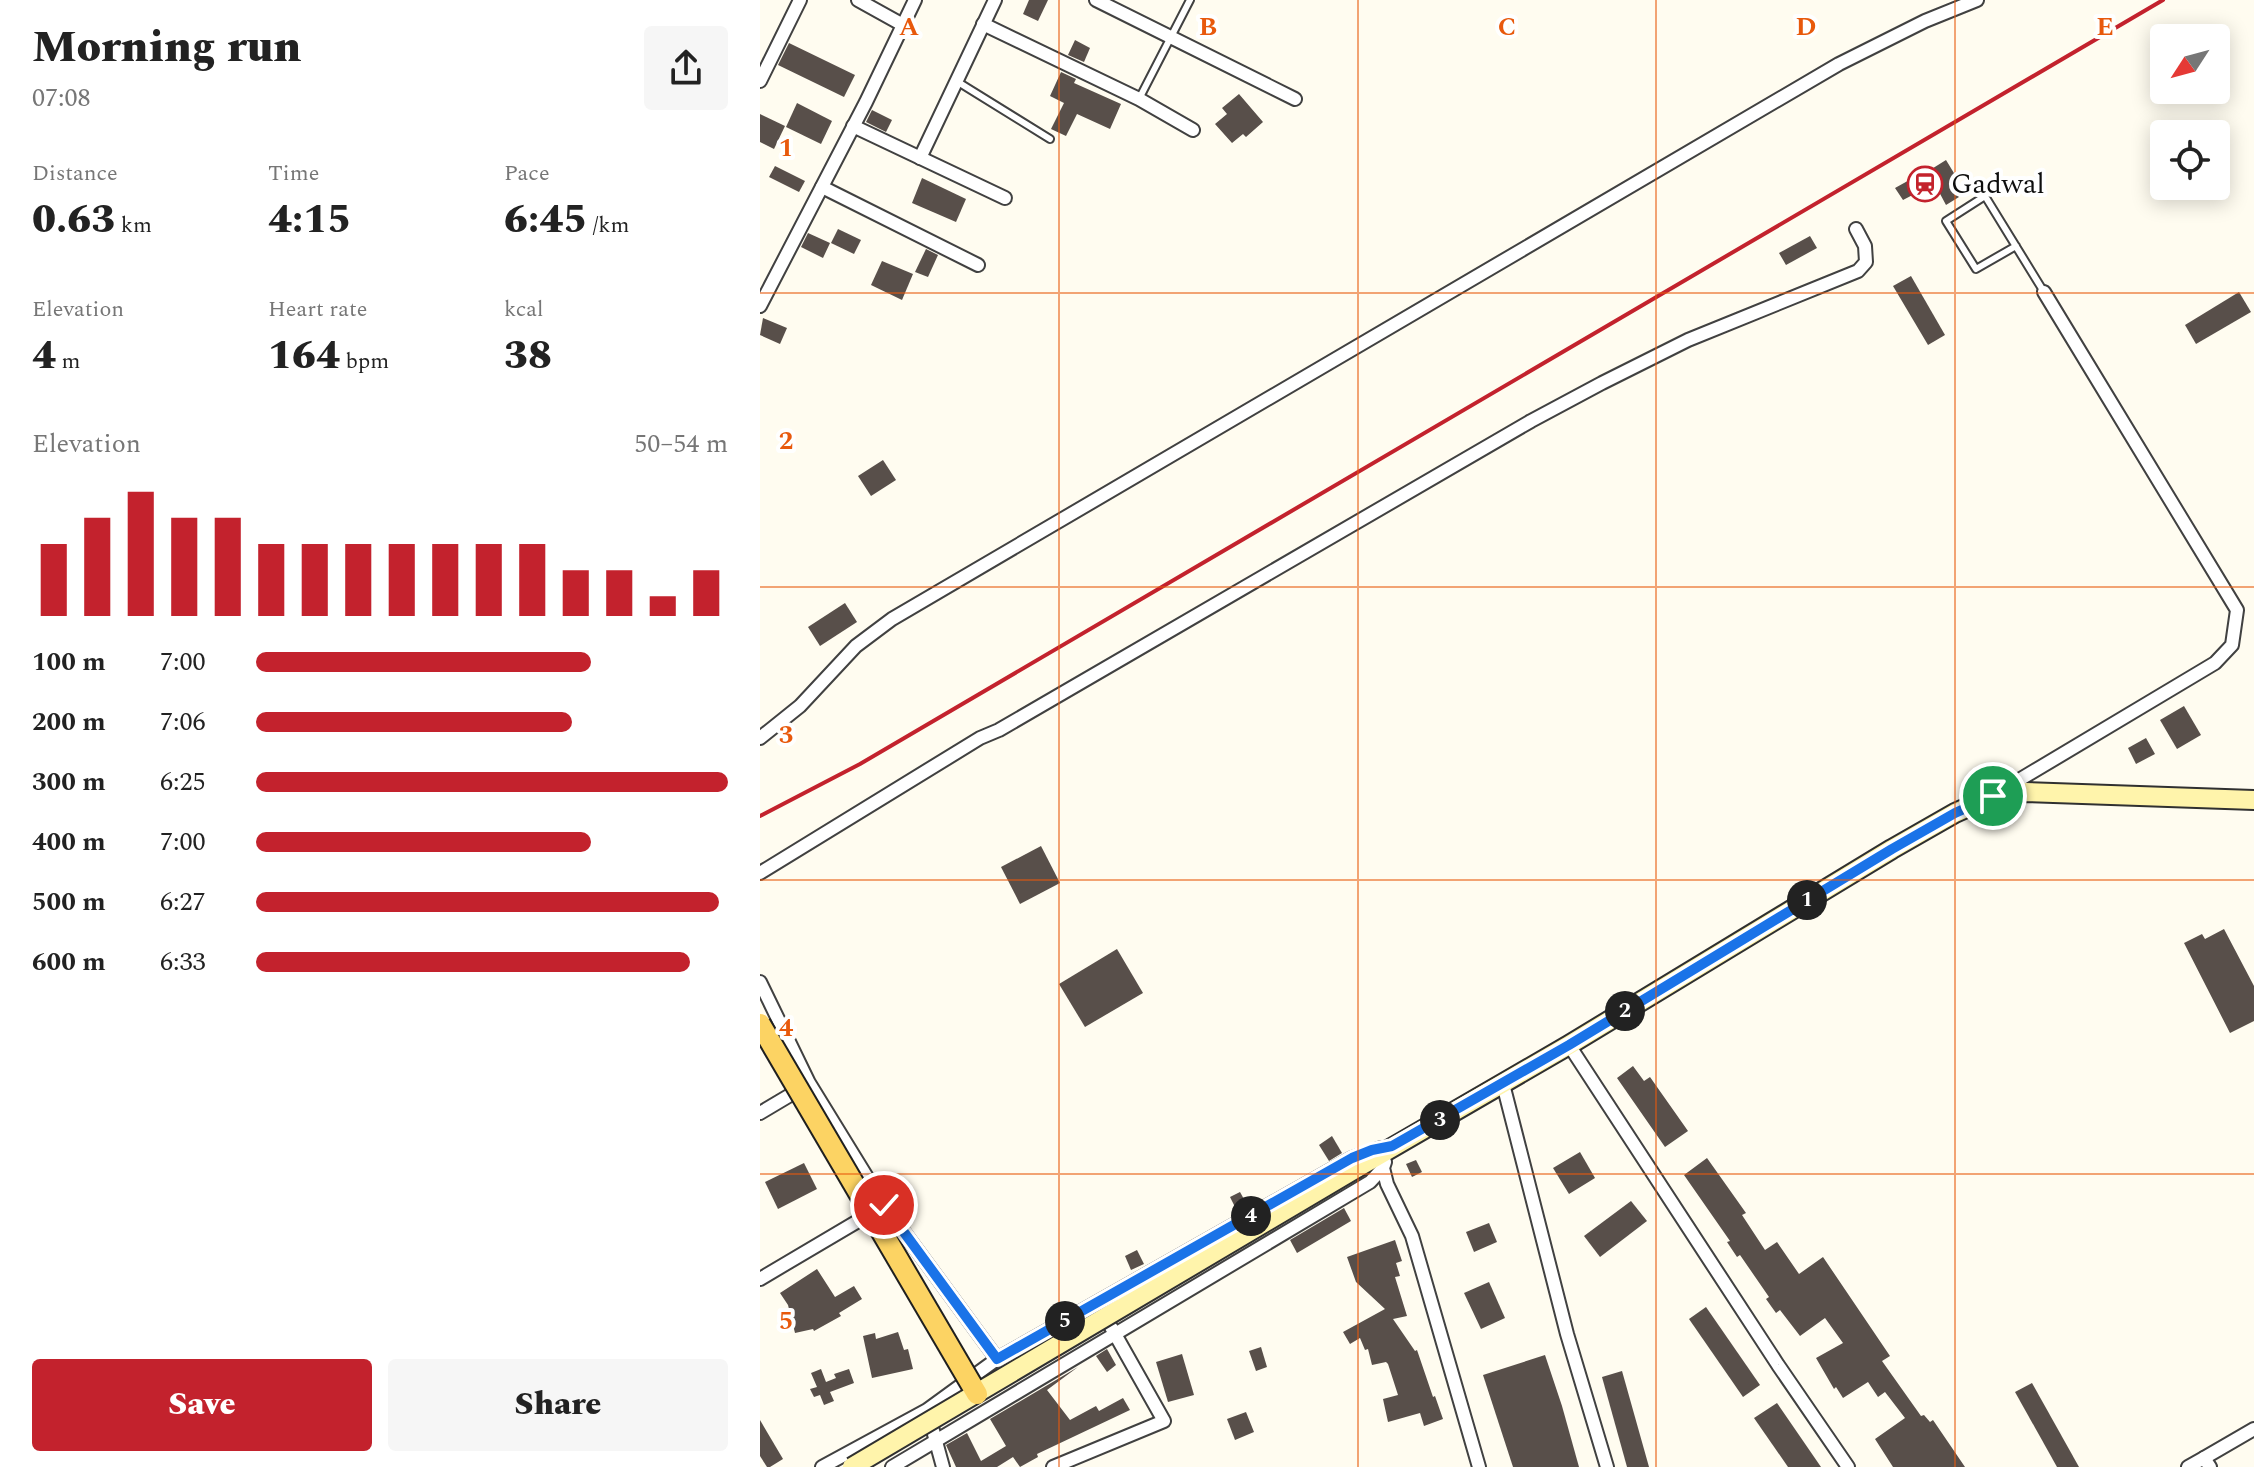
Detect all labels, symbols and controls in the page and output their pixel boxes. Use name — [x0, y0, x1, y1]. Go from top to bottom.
text: A — [899, 7, 919, 47]
text: B — [1199, 7, 1217, 47]
text: C — [1498, 7, 1516, 47]
text: D — [1796, 7, 1816, 47]
text: E — [2096, 7, 2114, 47]
text: Morning run — [32, 14, 301, 81]
north arrow — [2150, 24, 2230, 104]
map controls — [2150, 24, 2230, 200]
button: share — [644, 26, 728, 110]
text: 07:08 — [32, 78, 91, 118]
button: locate — [2150, 120, 2230, 200]
text: 1 — [779, 128, 793, 168]
text: Distance — [32, 157, 118, 190]
text: Time — [268, 157, 319, 190]
text: Pace — [504, 157, 550, 190]
place label: Gadwal — [1951, 163, 2045, 206]
station icon: Gadwal — [1906, 165, 1944, 203]
text: 0.63 — [32, 190, 115, 251]
text: 4:15 — [268, 190, 351, 251]
text: 6:45 — [504, 190, 587, 251]
text: km — [115, 209, 152, 242]
text: /km — [587, 209, 629, 242]
text: Elevation — [32, 293, 124, 326]
text: Heart rate — [268, 293, 368, 326]
text: kcal — [504, 293, 544, 326]
text: 4 — [32, 326, 56, 387]
text: 164 — [268, 326, 340, 387]
text: 38 — [504, 326, 552, 387]
text: m — [56, 345, 80, 378]
text: bpm — [340, 345, 389, 378]
text: 2 — [779, 421, 793, 461]
text: Elevation — [32, 424, 141, 464]
text: 50–54 m — [634, 424, 728, 464]
text: 100 m — [32, 642, 106, 682]
text: 7:00 — [160, 642, 206, 682]
text: 200 m — [32, 702, 106, 742]
text: 7:06 — [160, 702, 206, 742]
text: 3 — [779, 715, 793, 755]
text: 300 m — [32, 762, 106, 802]
text: 6:25 — [160, 762, 206, 802]
pin — [1959, 762, 2027, 830]
icon: arrive — [1971, 774, 2015, 818]
text: 400 m — [32, 822, 106, 862]
text: 7:00 — [160, 822, 206, 862]
pin: 1 — [1787, 880, 1827, 920]
text: 500 m — [32, 882, 106, 922]
text: 6:27 — [160, 882, 206, 922]
text: 1 — [1801, 883, 1813, 916]
text: 600 m — [32, 942, 106, 982]
text: 6:33 — [160, 942, 206, 982]
pin: 2 — [1605, 991, 1645, 1031]
text: 2 — [1619, 994, 1631, 1027]
text: 4 — [779, 1008, 794, 1048]
pin: 3 — [1420, 1100, 1460, 1140]
text: 3 — [1434, 1103, 1446, 1136]
pin — [850, 1171, 918, 1239]
icon: check — [862, 1183, 906, 1227]
pin: 4 — [1231, 1196, 1271, 1236]
text: 4 — [1245, 1199, 1257, 1232]
text: 5 — [779, 1301, 793, 1341]
pin: 5 — [1045, 1301, 1085, 1341]
text: 5 — [1059, 1304, 1071, 1337]
button: Save — [32, 1359, 372, 1451]
button: Share — [388, 1359, 728, 1451]

